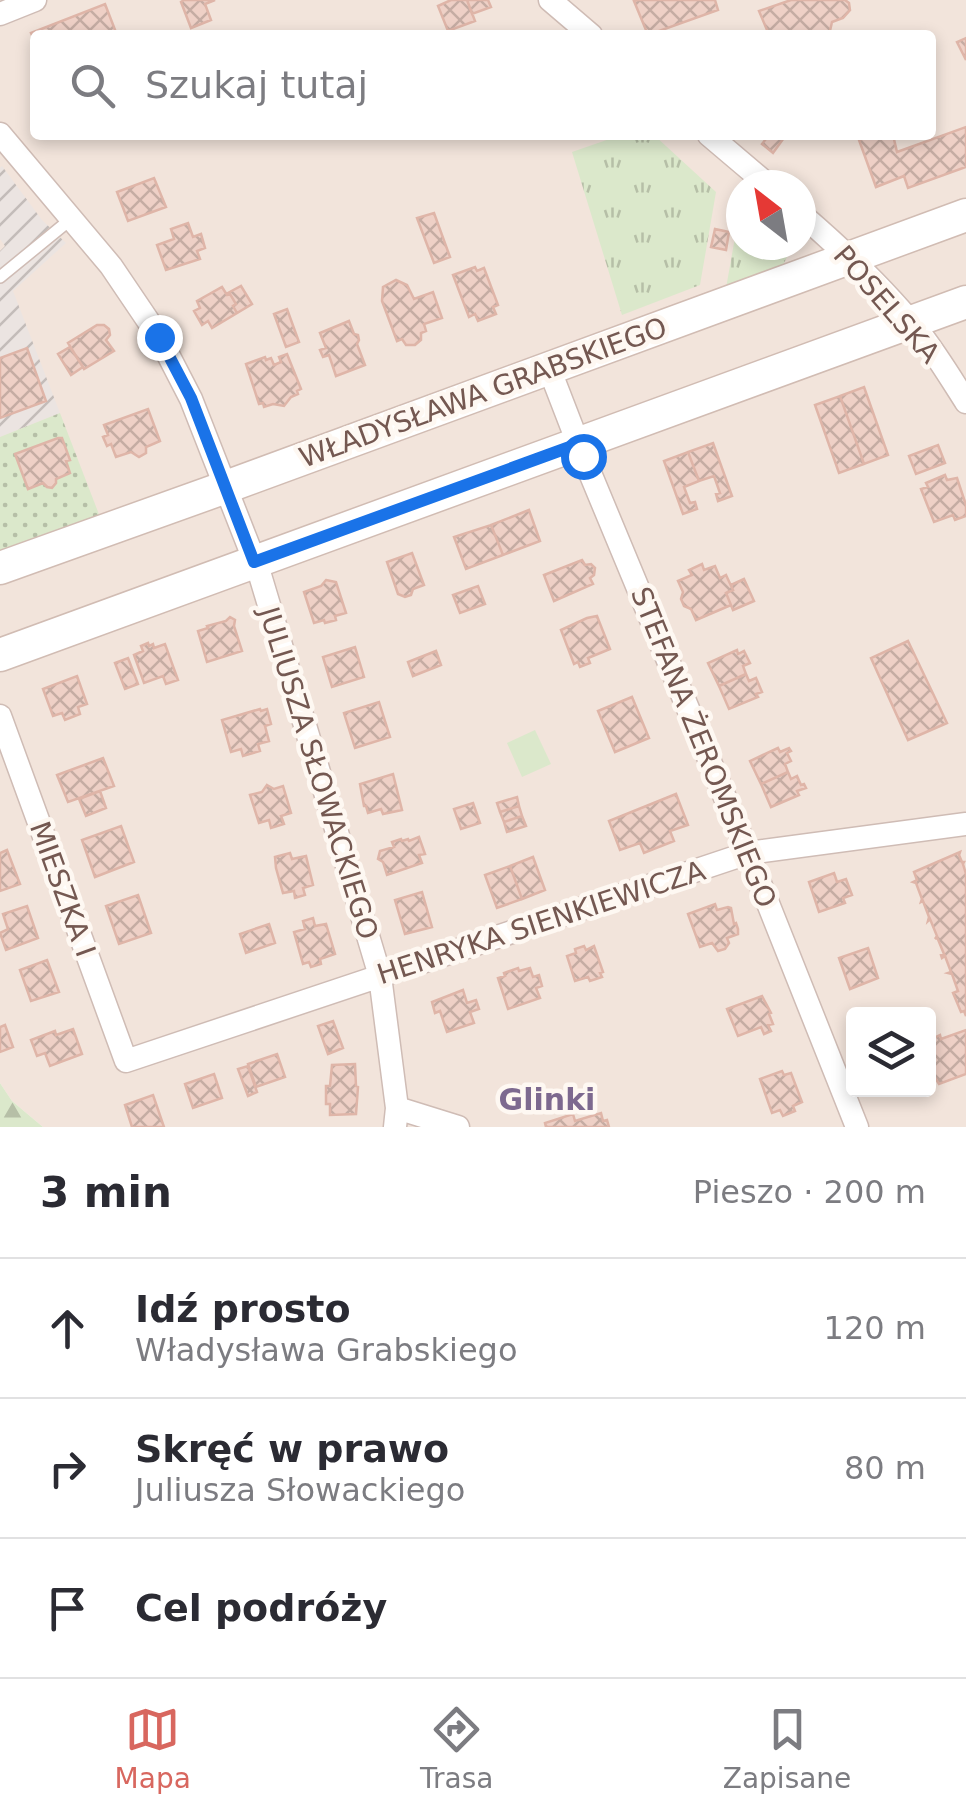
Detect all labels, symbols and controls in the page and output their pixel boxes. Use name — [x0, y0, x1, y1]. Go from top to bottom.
search box — [30, 30, 936, 140]
icon: search — [65, 58, 120, 113]
text: Szukaj tutaj — [145, 63, 368, 107]
north arrow — [726, 170, 816, 260]
street label: POSELSKA — [827, 239, 947, 370]
street label: WŁADYSŁAWA GRABSKIEGO — [295, 310, 671, 474]
route end — [137, 315, 183, 361]
route start — [561, 434, 607, 480]
street label: STEFANA ŻEROMSKIEGO — [624, 582, 783, 912]
street label: JULIUSZA SŁOWACKIEGO — [252, 601, 385, 943]
street label: MIESZKA I — [23, 817, 102, 961]
street label: HENRYKA SIENKIEWICZA — [373, 854, 709, 991]
map controls — [846, 1007, 936, 1097]
button: layers — [846, 1007, 936, 1097]
district label: Glinki — [499, 1082, 595, 1117]
text: 3 min — [40, 1168, 172, 1217]
text: Pieszo · 200 m — [693, 1173, 926, 1211]
text: Idź prosto — [135, 1287, 351, 1331]
icon: ahead — [40, 1301, 95, 1356]
text: 120 m — [824, 1309, 926, 1347]
text: Władysława Grabskiego — [135, 1331, 517, 1369]
text: Skręć w prawo — [135, 1427, 449, 1471]
icon: right — [40, 1441, 95, 1496]
text: 80 m — [844, 1449, 926, 1487]
text: Juliusza Słowackiego — [135, 1471, 465, 1509]
icon: arrive — [40, 1581, 95, 1636]
text: Cel podróży — [135, 1586, 387, 1630]
tab: Mapa — [115, 1702, 191, 1795]
tab: Trasa — [420, 1702, 494, 1795]
tab: Zapisane — [723, 1702, 851, 1795]

